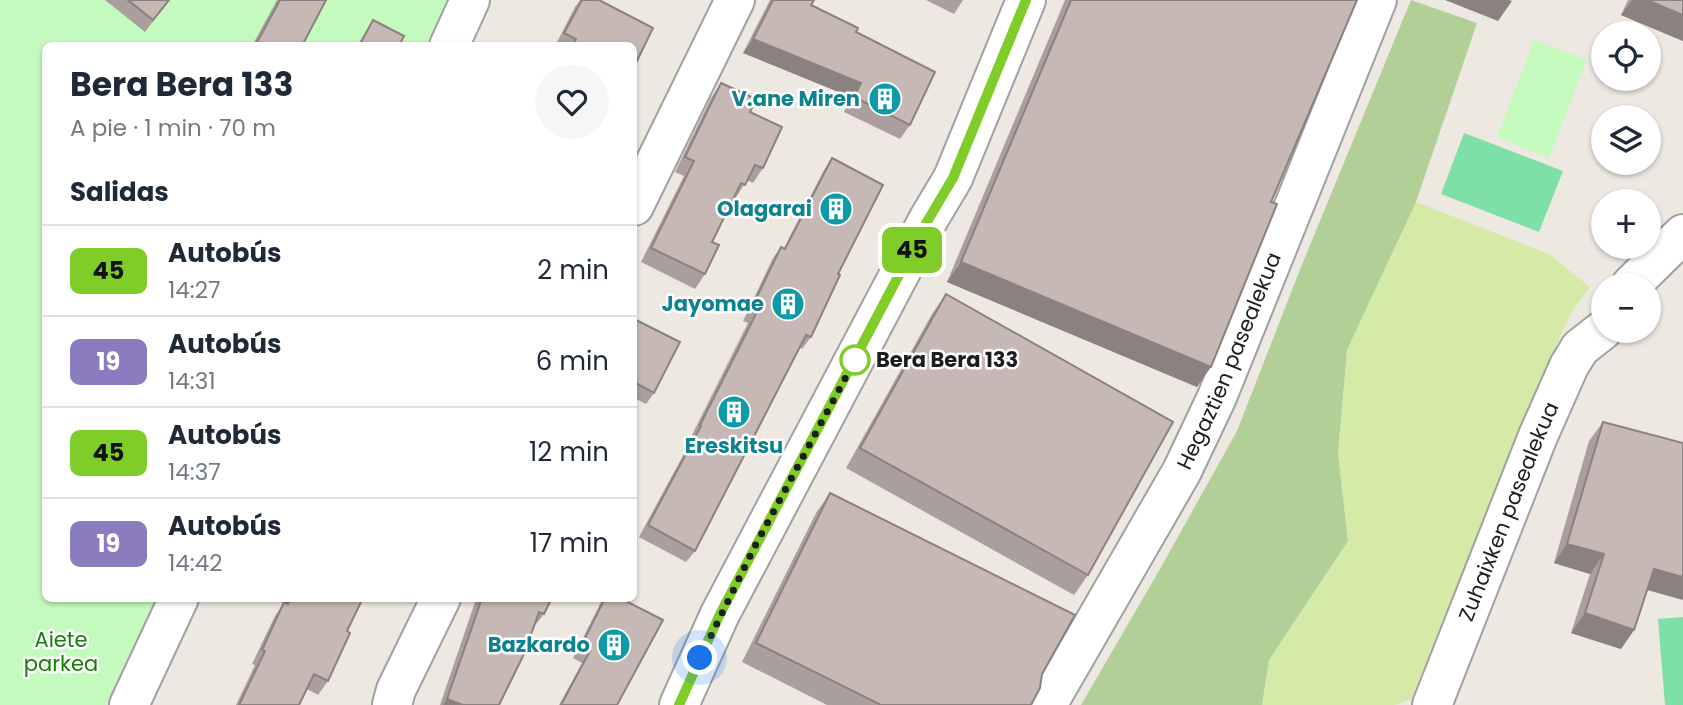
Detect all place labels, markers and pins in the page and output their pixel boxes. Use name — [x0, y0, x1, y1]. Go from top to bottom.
building icon: V.ane Miren — [866, 80, 904, 118]
place label: V.ane Miren — [731, 84, 860, 113]
building icon: Olagarai — [817, 190, 855, 228]
place label: Olagarai — [717, 194, 812, 223]
building icon: Jayomae — [769, 285, 807, 323]
place label: Jayomae — [662, 289, 764, 318]
marker: Bera Bera 133 — [840, 345, 870, 375]
place label: Bera Bera 133 — [876, 345, 1018, 374]
building icon: Ereskitsu — [715, 393, 753, 431]
place label: Ereskitsu — [685, 431, 783, 460]
building icon: Bazkardo — [595, 626, 633, 664]
place label: Bazkardo — [488, 630, 590, 659]

